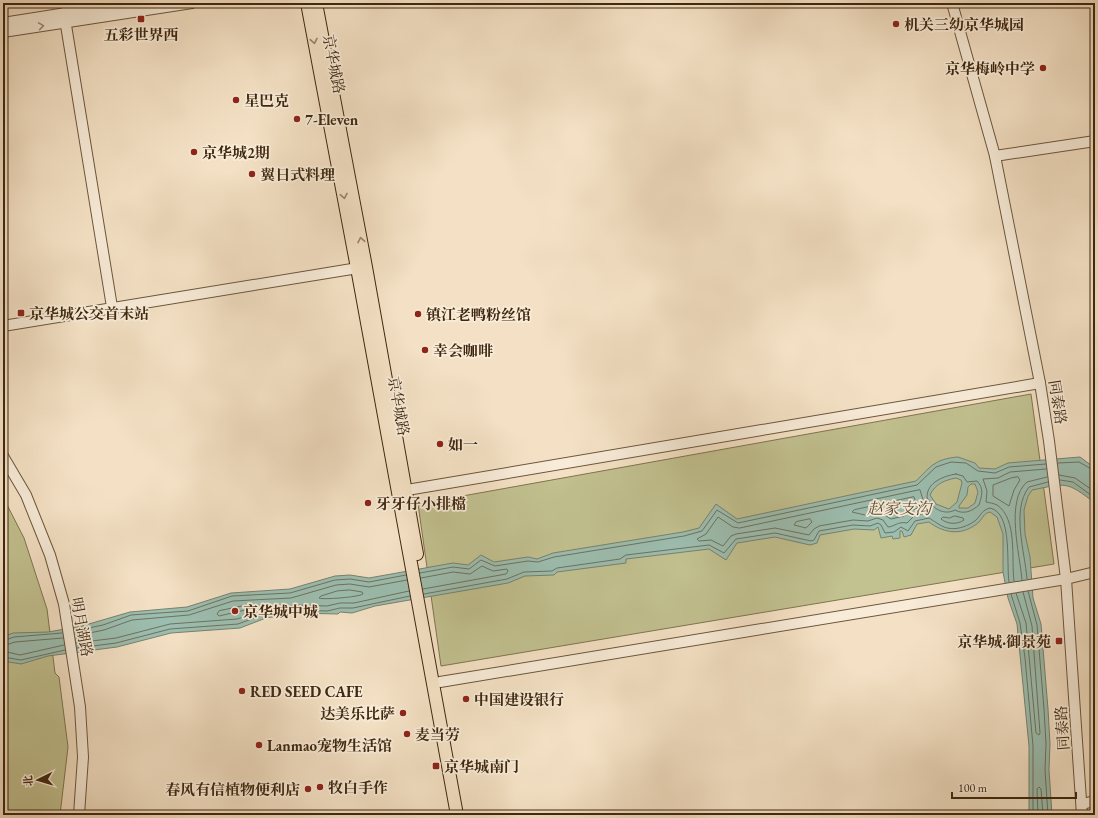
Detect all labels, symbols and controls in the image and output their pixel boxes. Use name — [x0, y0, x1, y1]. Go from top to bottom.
marker: 五彩世界西 — [136, 14, 146, 24]
place label: 机关三幼京华城园 — [904, 15, 1024, 34]
marker: 机关三幼京华城园 — [891, 19, 901, 29]
one-way arrow — [38, 22, 45, 30]
place label: 五彩世界西 — [103, 25, 179, 44]
street label: 京华城路 — [319, 33, 349, 95]
one-way arrow — [309, 38, 318, 44]
place label: 京华梅岭中学 — [945, 59, 1035, 78]
marker: 京华梅岭中学 — [1038, 63, 1048, 73]
place label: 星巴克 — [244, 91, 289, 110]
marker: 星巴克 — [231, 95, 241, 105]
place label: 7-Eleven — [305, 110, 359, 129]
marker: 7-Eleven — [292, 114, 302, 124]
place label: 京华城2期 — [202, 143, 270, 162]
marker: 京华城2期 — [189, 147, 199, 157]
place label: 翼日式料理 — [260, 165, 335, 184]
marker: 翼日式料理 — [247, 169, 257, 179]
one-way arrow — [339, 193, 347, 200]
one-way arrow — [357, 237, 366, 243]
place label: 京华城公交首末站 — [29, 304, 149, 323]
place label: 镇江老鸭粉丝馆 — [426, 305, 531, 324]
marker: 京华城公交首末站 — [16, 308, 26, 318]
marker: 镇江老鸭粉丝馆 — [413, 309, 423, 319]
place label: 幸会咖啡 — [433, 341, 493, 360]
marker: 幸会咖啡 — [420, 345, 430, 355]
street label: 京华城路 — [384, 375, 414, 437]
street label: 同泰路 — [1045, 378, 1071, 426]
place label: 如一 — [448, 435, 478, 454]
marker: 如一 — [435, 439, 445, 449]
place label: 牙牙仔小排檔 — [376, 494, 466, 513]
marker: 牙牙仔小排檔 — [363, 498, 373, 508]
water label: 赵家支沟 — [867, 498, 934, 519]
street label: 明月湖路 — [67, 596, 97, 658]
place label: 京华城中城 — [243, 602, 318, 621]
marker: 京华城中城 — [230, 606, 240, 616]
place label: 京华城·御景苑 — [957, 632, 1051, 651]
marker: 京华城·御景苑 — [1054, 636, 1064, 646]
place label: RED SEED CAFE — [250, 682, 363, 701]
marker: RED SEED CAFE — [237, 686, 247, 696]
place label: 中国建设银行 — [474, 690, 564, 709]
marker: 中国建设银行 — [461, 694, 471, 704]
place label: 达美乐比萨 — [320, 704, 395, 723]
street label: 同泰路 — [1051, 705, 1073, 751]
marker: 达美乐比萨 — [398, 708, 408, 718]
place label: 麦当劳 — [415, 725, 460, 744]
marker: 麦当劳 — [402, 729, 412, 739]
place label: Lanmao宠物生活馆 — [267, 736, 392, 755]
marker: Lanmao宠物生活馆 — [254, 740, 264, 750]
place label: 京华城南门 — [444, 757, 519, 776]
north arrow — [18, 760, 58, 800]
marker: 京华城南门 — [431, 761, 441, 771]
scale bar — [952, 774, 1076, 800]
text: 北 — [21, 775, 35, 787]
place label: 牧白手作 — [328, 778, 388, 797]
place label: 春风有信植物便利店 — [165, 780, 300, 799]
text: 100 m — [958, 780, 988, 796]
marker: 牧白手作 — [315, 782, 325, 792]
marker: 春风有信植物便利店 — [303, 784, 313, 794]

